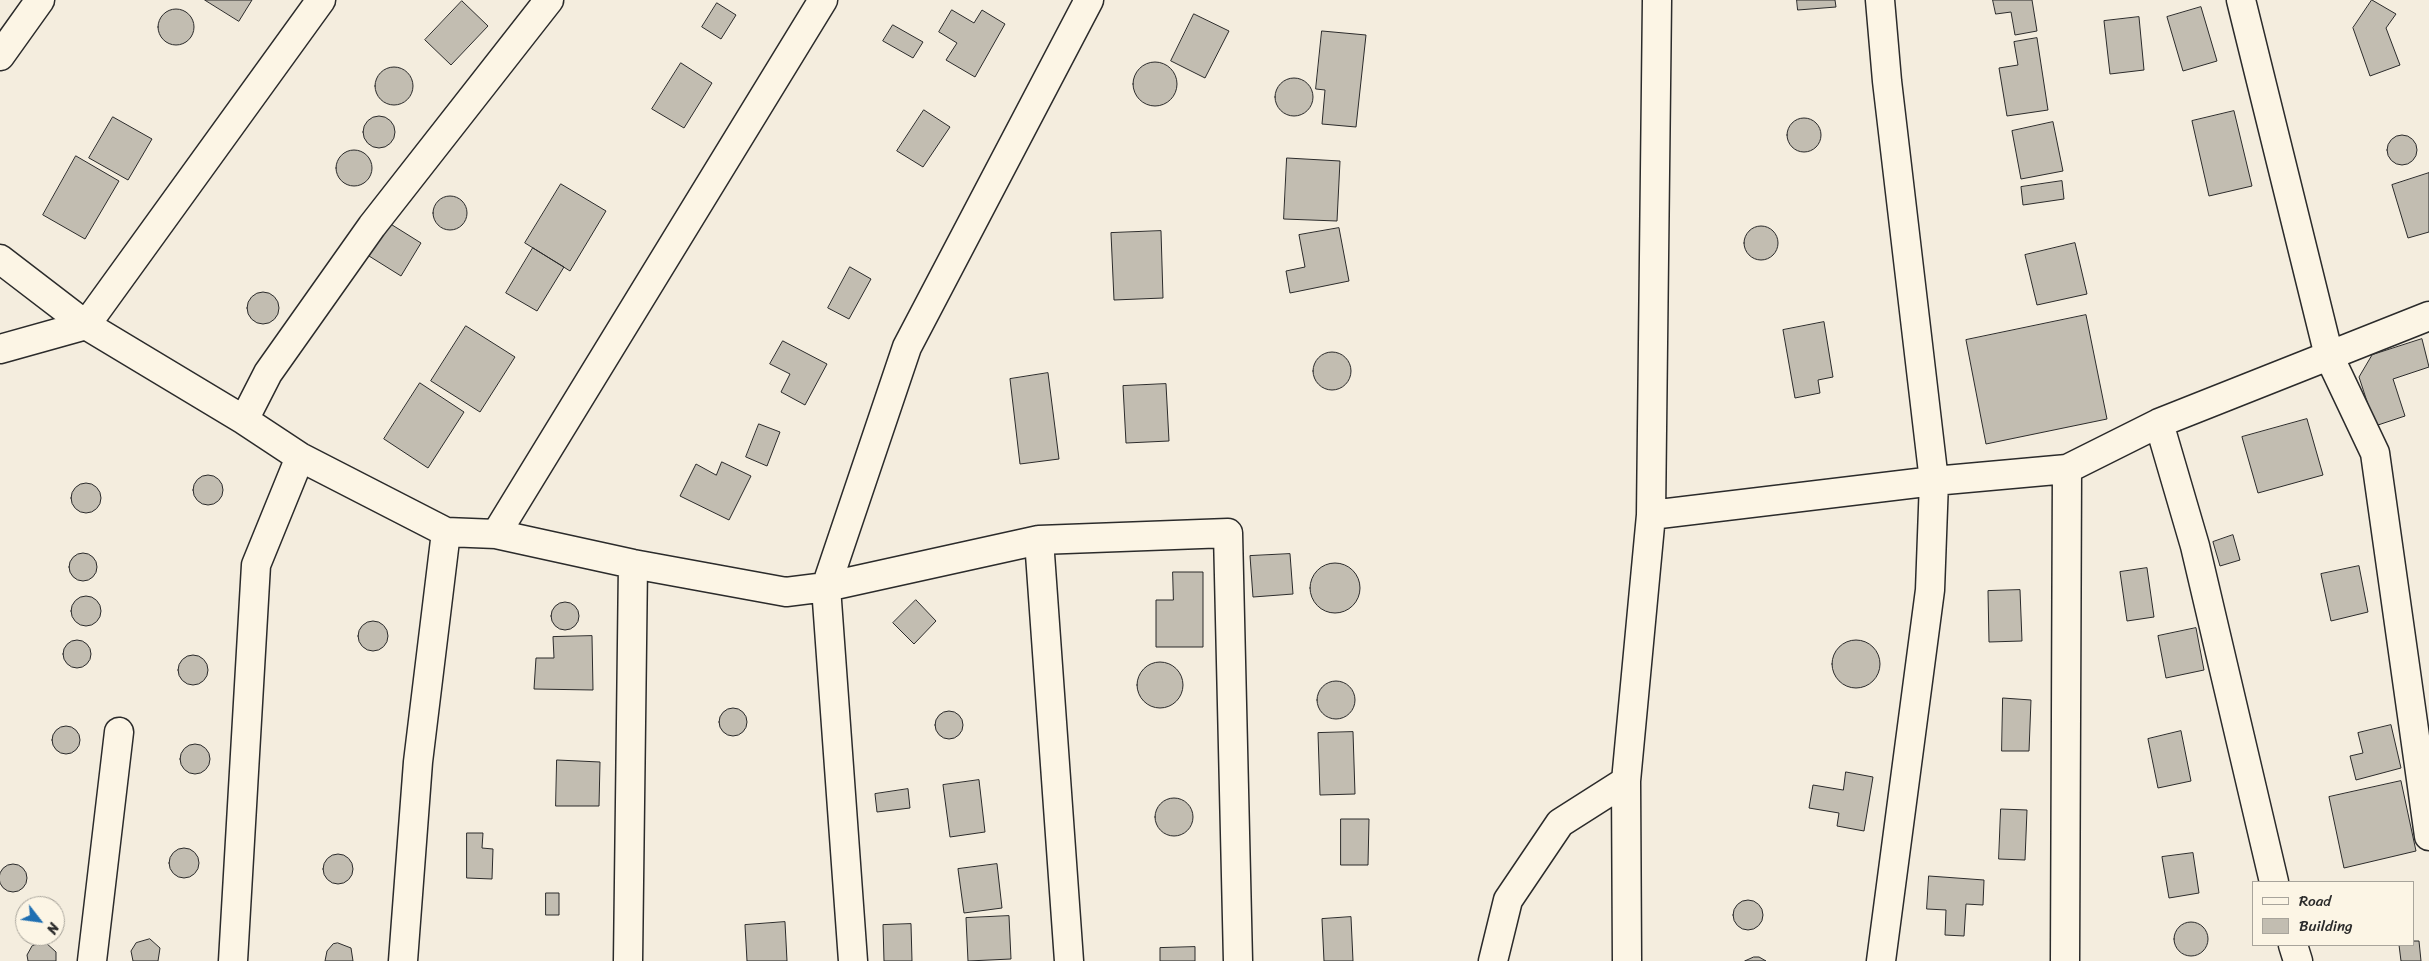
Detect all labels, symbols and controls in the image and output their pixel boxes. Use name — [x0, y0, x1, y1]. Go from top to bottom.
legend — [2252, 881, 2414, 946]
text: Road — [2299, 888, 2331, 914]
north arrow — [15, 896, 65, 946]
text: Building — [2299, 913, 2353, 939]
text: N — [39, 918, 66, 939]

